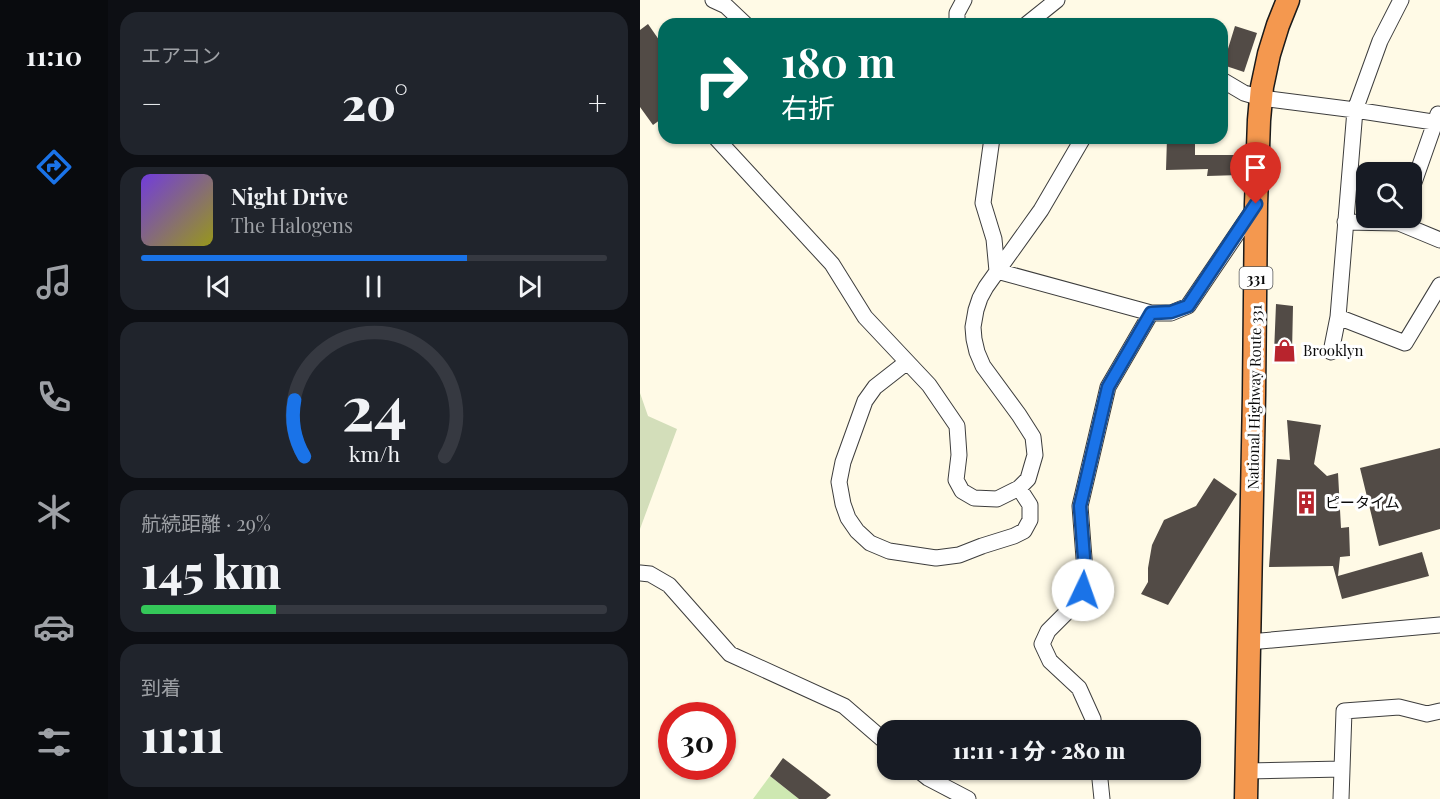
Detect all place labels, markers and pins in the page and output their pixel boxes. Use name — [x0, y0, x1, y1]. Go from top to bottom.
pin — [1230, 142, 1281, 204]
shop icon: Brooklyn — [1272, 337, 1298, 363]
place label: Brooklyn — [1303, 340, 1364, 360]
building icon: ピータイム — [1294, 489, 1320, 515]
place label: ピータイム — [1325, 492, 1400, 512]

